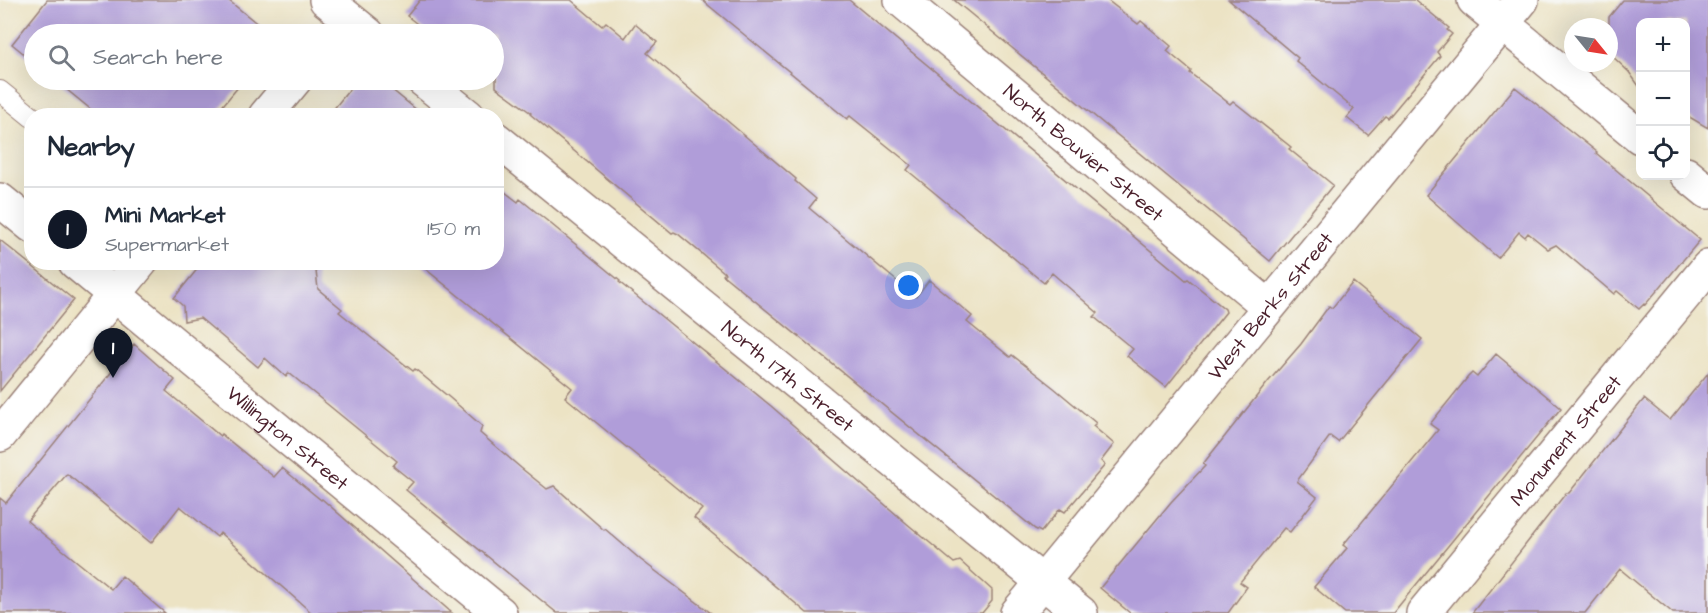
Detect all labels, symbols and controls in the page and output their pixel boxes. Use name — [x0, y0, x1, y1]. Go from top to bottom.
north arrow — [1564, 18, 1618, 72]
map controls — [1636, 18, 1690, 180]
button: + — [1636, 18, 1690, 72]
search box — [24, 24, 504, 90]
icon: search — [45, 41, 78, 74]
text: Search here — [93, 42, 223, 73]
button: − — [1636, 72, 1690, 126]
street label: North Bouvier Street — [997, 78, 1170, 228]
button: locate — [1636, 126, 1690, 180]
text: Nearby — [48, 129, 135, 165]
text: Mini Market — [105, 200, 226, 231]
text: 1 — [66, 215, 69, 243]
text: 150 m — [427, 215, 480, 243]
street label: West Berks Street — [1202, 227, 1340, 386]
text: Supermarket — [105, 231, 229, 259]
your location — [894, 271, 923, 300]
street label: North 17th Street — [715, 314, 860, 439]
pin: 1 — [94, 328, 132, 378]
street label: Monument Street — [1504, 369, 1629, 512]
street label: Willington Street — [220, 380, 354, 497]

